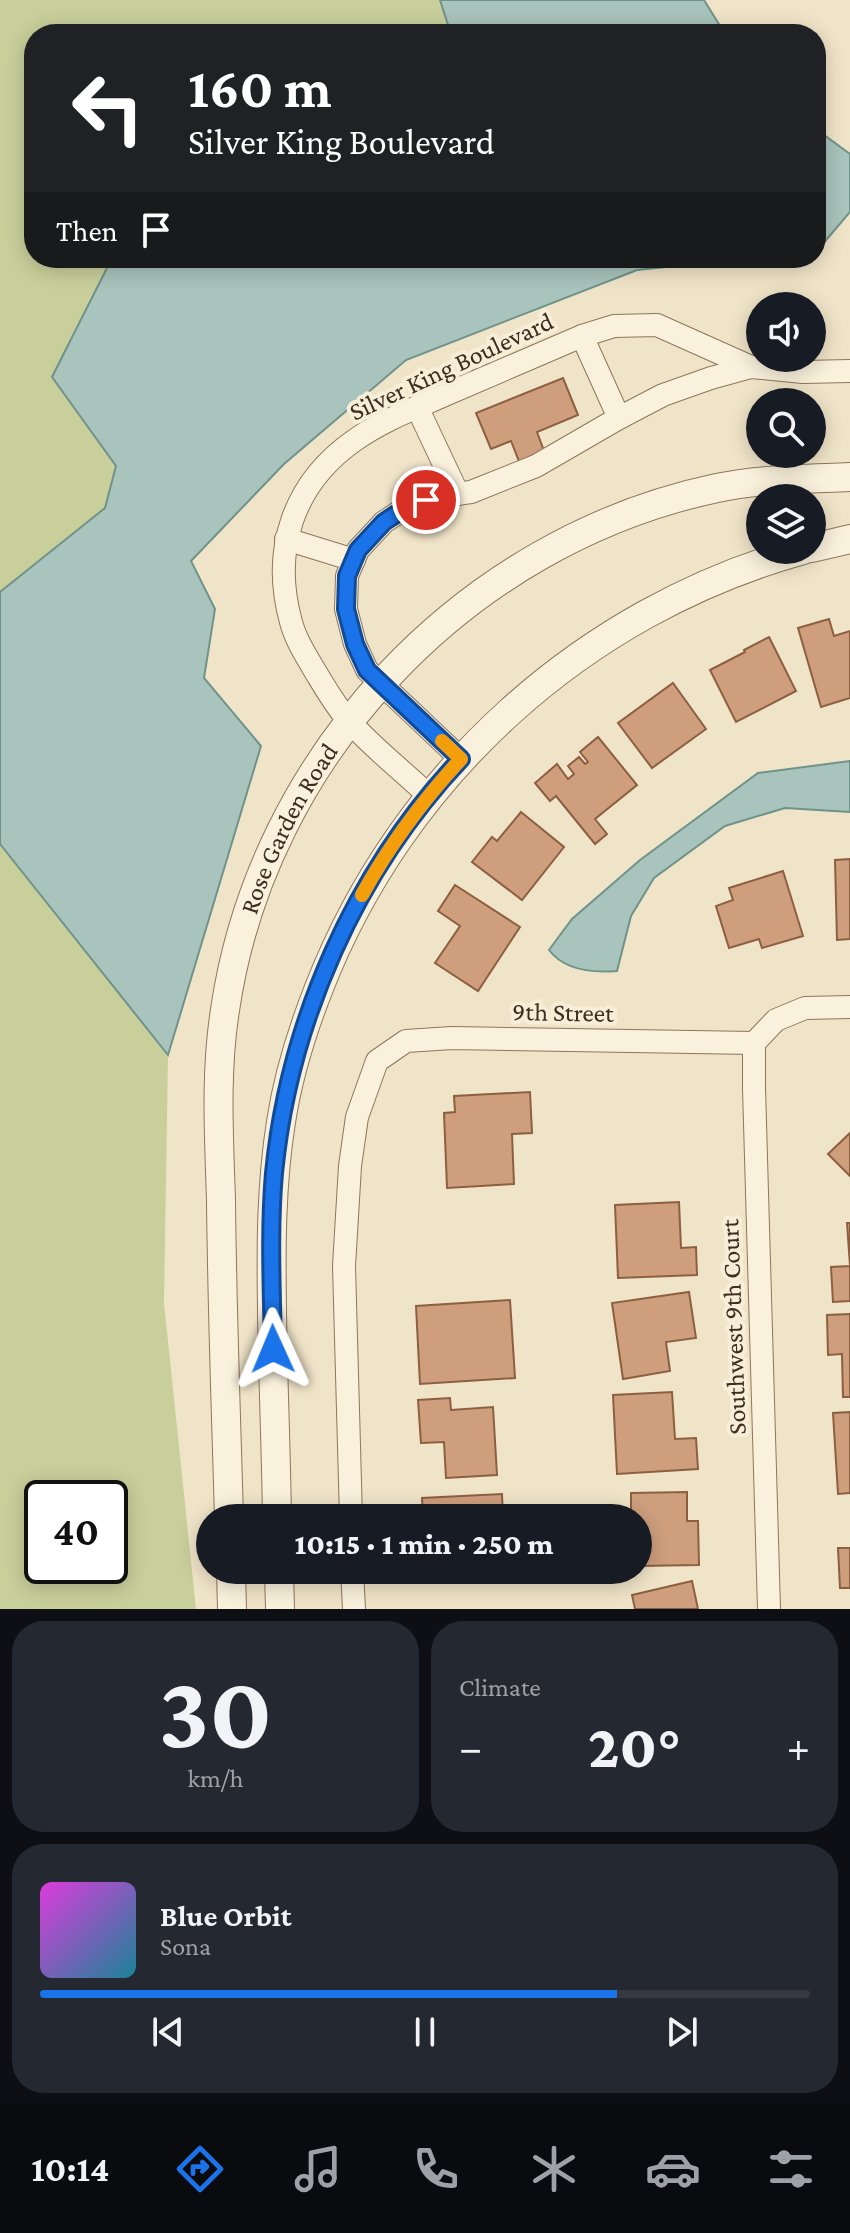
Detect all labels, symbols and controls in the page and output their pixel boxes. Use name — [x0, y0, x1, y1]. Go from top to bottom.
icon: left — [56, 56, 160, 160]
text: 160 m — [188, 57, 332, 119]
text: Silver King Boulevard — [188, 122, 495, 162]
icon: arrive — [134, 208, 178, 252]
text: Then — [56, 214, 118, 247]
map controls — [746, 292, 826, 564]
button: sound — [746, 292, 826, 372]
street label: Silver King Boulevard — [345, 306, 558, 426]
button: search — [746, 388, 826, 468]
pin — [392, 466, 460, 534]
icon: arrive — [404, 478, 448, 522]
button: layers — [746, 484, 826, 564]
street label: Rose Garden Road — [234, 738, 344, 918]
street label: 9th Street — [512, 997, 614, 1028]
street label: Southwest 9th Court — [715, 1218, 752, 1435]
position arrow — [231, 1307, 315, 1391]
speed limit sign: 40 — [24, 1480, 128, 1584]
text: 10:15 · 1 min · 250 m — [295, 1527, 553, 1560]
text: 30 — [159, 1654, 272, 1769]
text: Climate — [459, 1673, 541, 1702]
text: 20° — [588, 1713, 681, 1780]
text: − — [459, 1723, 482, 1771]
text: + — [787, 1723, 810, 1771]
text: km/h — [187, 1764, 244, 1793]
text: Blue Orbit — [160, 1899, 291, 1932]
text: Sona — [160, 1932, 211, 1961]
icon: previous — [146, 2010, 190, 2054]
icon: pause — [403, 2010, 447, 2054]
icon: next — [660, 2010, 704, 2054]
icon: directions — [172, 2141, 228, 2197]
icon: music — [290, 2141, 346, 2197]
icon: phone — [408, 2141, 464, 2197]
icon: climate — [526, 2141, 582, 2197]
icon: car — [645, 2141, 701, 2197]
icon: filters — [763, 2141, 819, 2197]
text: 10:14 — [31, 2149, 109, 2189]

